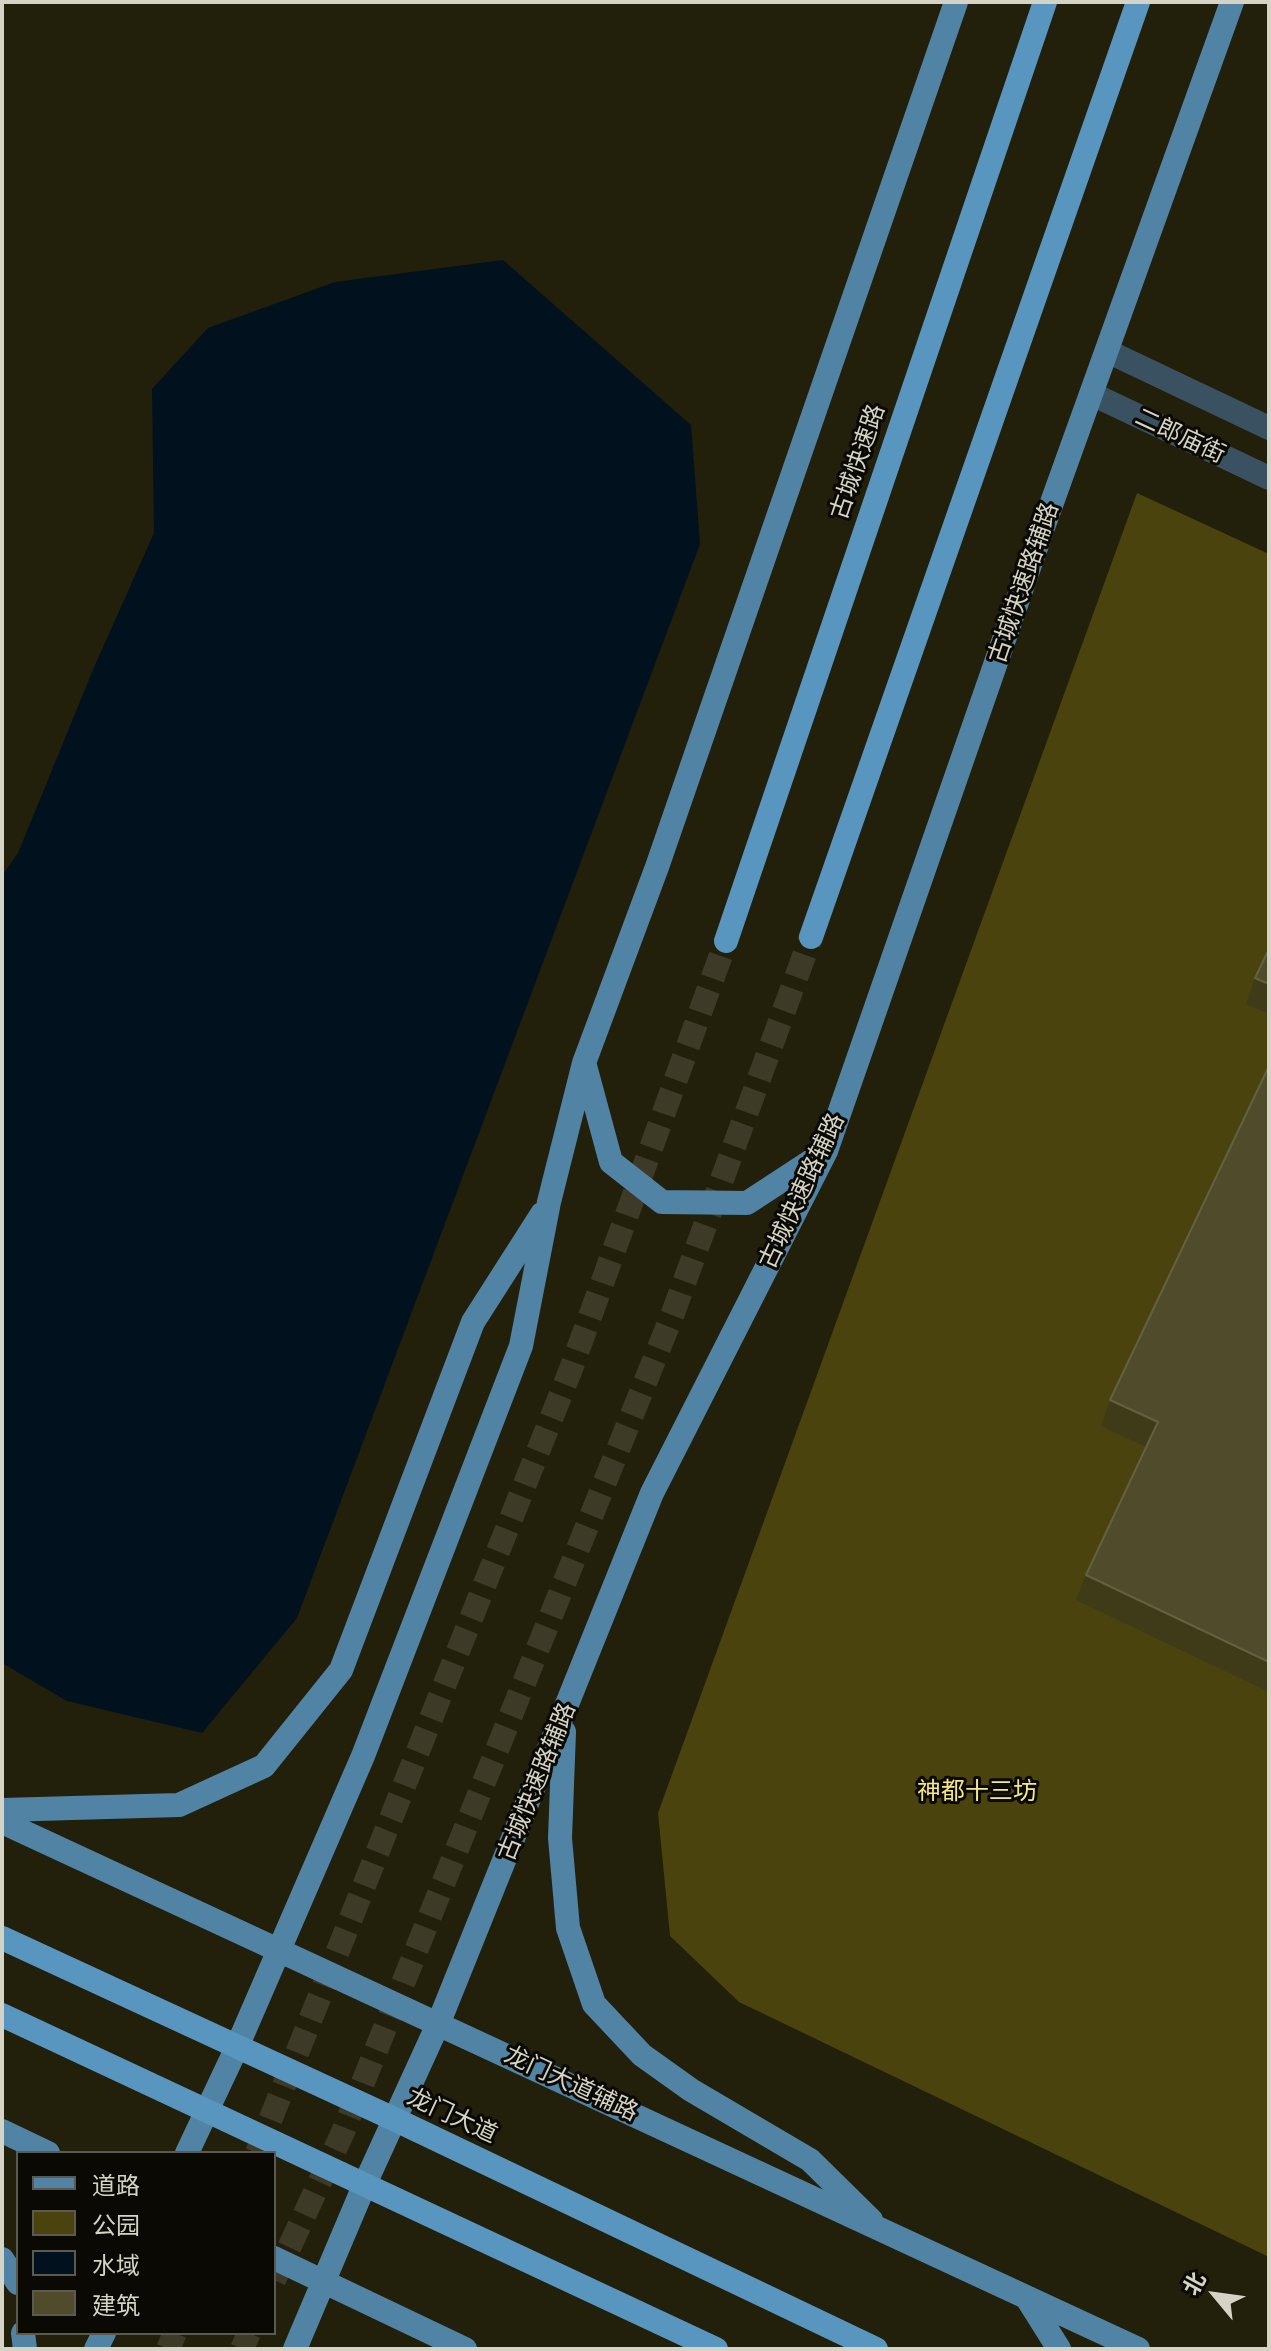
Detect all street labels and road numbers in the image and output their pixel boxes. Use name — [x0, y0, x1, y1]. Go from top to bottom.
street label: 古城快速路 — [825, 401, 891, 523]
street label: 二郎庙街 — [1130, 403, 1230, 469]
street label: 古城快速路辅路 — [983, 499, 1065, 667]
street label: 古城快速路辅路 — [753, 1109, 851, 1273]
street label: 古城快速路辅路 — [492, 1699, 582, 1865]
street label: 龙门大道辅路 — [500, 2041, 642, 2127]
street label: 龙门大道 — [402, 2083, 502, 2149]

